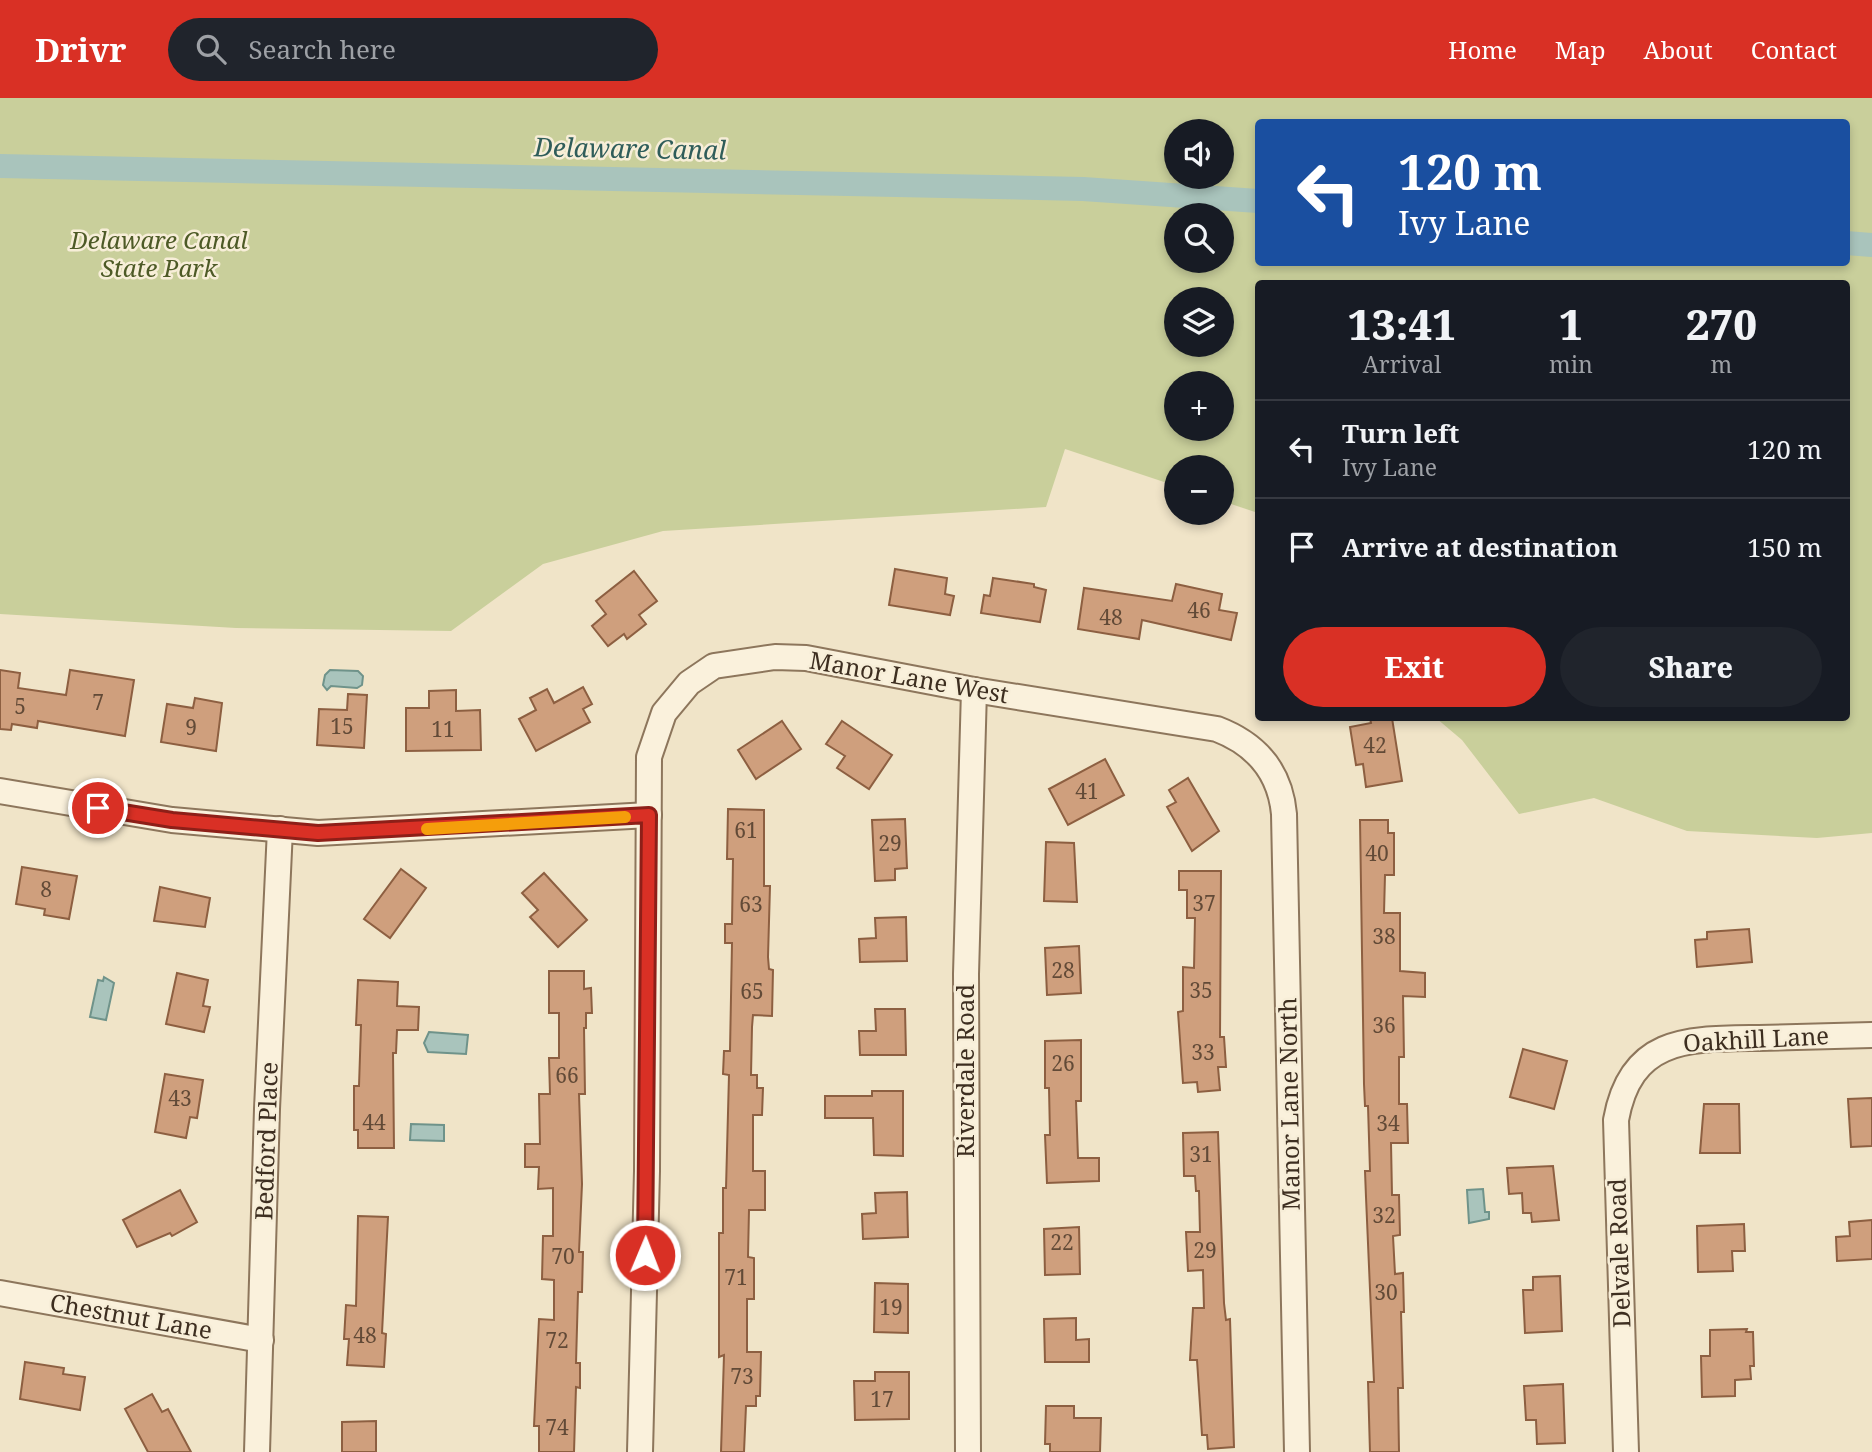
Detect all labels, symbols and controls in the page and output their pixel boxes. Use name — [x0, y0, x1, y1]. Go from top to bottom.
search box — [168, 18, 658, 81]
text: Drivr — [35, 27, 126, 72]
icon: search — [192, 30, 230, 68]
text: Search here — [248, 31, 396, 67]
text: Home — [1448, 33, 1517, 66]
text: Map — [1555, 33, 1606, 66]
text: About — [1644, 33, 1713, 66]
text: Contact — [1751, 33, 1837, 66]
map controls — [1164, 119, 1234, 525]
button: sound — [1164, 119, 1234, 189]
water label: Delaware Canal — [533, 128, 726, 168]
text: 120 m — [1398, 138, 1542, 204]
icon: left — [1283, 147, 1374, 238]
text: Ivy Lane — [1398, 201, 1530, 244]
button: search — [1164, 203, 1234, 273]
park label: Delaware Canal State Park — [69, 223, 248, 284]
button: layers — [1164, 287, 1234, 357]
text: 13:41 — [1348, 295, 1456, 352]
text: 1 — [1559, 295, 1583, 352]
text: 270 — [1686, 295, 1757, 352]
text: Arrival — [1363, 348, 1441, 380]
text: min — [1549, 348, 1593, 380]
text: m — [1711, 348, 1732, 380]
button: + — [1164, 371, 1234, 441]
text: Turn left — [1342, 415, 1459, 451]
icon: left — [1283, 430, 1321, 468]
text: 120 m — [1747, 431, 1822, 467]
text: Ivy Lane — [1342, 451, 1437, 483]
button: − — [1164, 455, 1234, 525]
icon: arrive — [1283, 528, 1321, 566]
text: Arrive at destination — [1342, 529, 1618, 565]
text: 150 m — [1747, 529, 1822, 565]
house number: 46 — [1187, 596, 1211, 624]
house number: 48 — [1099, 603, 1123, 631]
button: Exit — [1283, 627, 1546, 707]
button: Share — [1560, 627, 1822, 707]
street label: Manor Lane West — [807, 643, 1011, 710]
house number: 7 — [92, 688, 104, 716]
house number: 5 — [14, 692, 26, 720]
house number: 15 — [330, 712, 354, 740]
house number: 9 — [185, 713, 197, 741]
house number: 11 — [431, 715, 455, 743]
house number: 42 — [1363, 731, 1387, 759]
house number: 41 — [1075, 777, 1099, 805]
pin — [68, 778, 128, 838]
icon: arrive — [79, 789, 117, 827]
house number: 61 — [734, 816, 758, 844]
house number: 29 — [878, 829, 902, 857]
house number: 40 — [1365, 839, 1389, 867]
house number: 8 — [40, 875, 52, 903]
house number: 37 — [1192, 889, 1216, 917]
house number: 63 — [739, 890, 763, 918]
house number: 38 — [1372, 922, 1396, 950]
house number: 28 — [1051, 956, 1075, 984]
house number: 35 — [1189, 976, 1213, 1004]
house number: 65 — [740, 977, 764, 1005]
street label: Riverdale Road — [948, 984, 981, 1158]
street label: Manor Lane North — [1270, 997, 1307, 1211]
house number: 36 — [1372, 1011, 1396, 1039]
street label: Oakhill Lane — [1682, 1018, 1830, 1059]
house number: 33 — [1191, 1038, 1215, 1066]
house number: 26 — [1051, 1049, 1075, 1077]
street label: Bedford Place — [246, 1061, 285, 1221]
house number: 66 — [555, 1061, 579, 1089]
house number: 43 — [168, 1084, 192, 1112]
house number: 44 — [362, 1108, 386, 1136]
house number: 34 — [1376, 1109, 1400, 1137]
house number: 31 — [1189, 1140, 1213, 1168]
street label: Delvale Road — [1599, 1178, 1638, 1328]
house number: 32 — [1372, 1201, 1396, 1229]
position arrow — [608, 1218, 682, 1292]
house number: 22 — [1050, 1228, 1074, 1256]
house number: 29 — [1193, 1236, 1217, 1264]
house number: 70 — [551, 1242, 575, 1270]
house number: 71 — [724, 1263, 748, 1291]
house number: 30 — [1374, 1278, 1398, 1306]
street label: Chestnut Lane — [48, 1285, 215, 1346]
house number: 19 — [879, 1293, 903, 1321]
house number: 48 — [353, 1321, 377, 1349]
house number: 72 — [545, 1326, 569, 1354]
house number: 73 — [730, 1362, 754, 1390]
house number: 17 — [870, 1385, 894, 1413]
house number: 74 — [545, 1413, 569, 1441]

